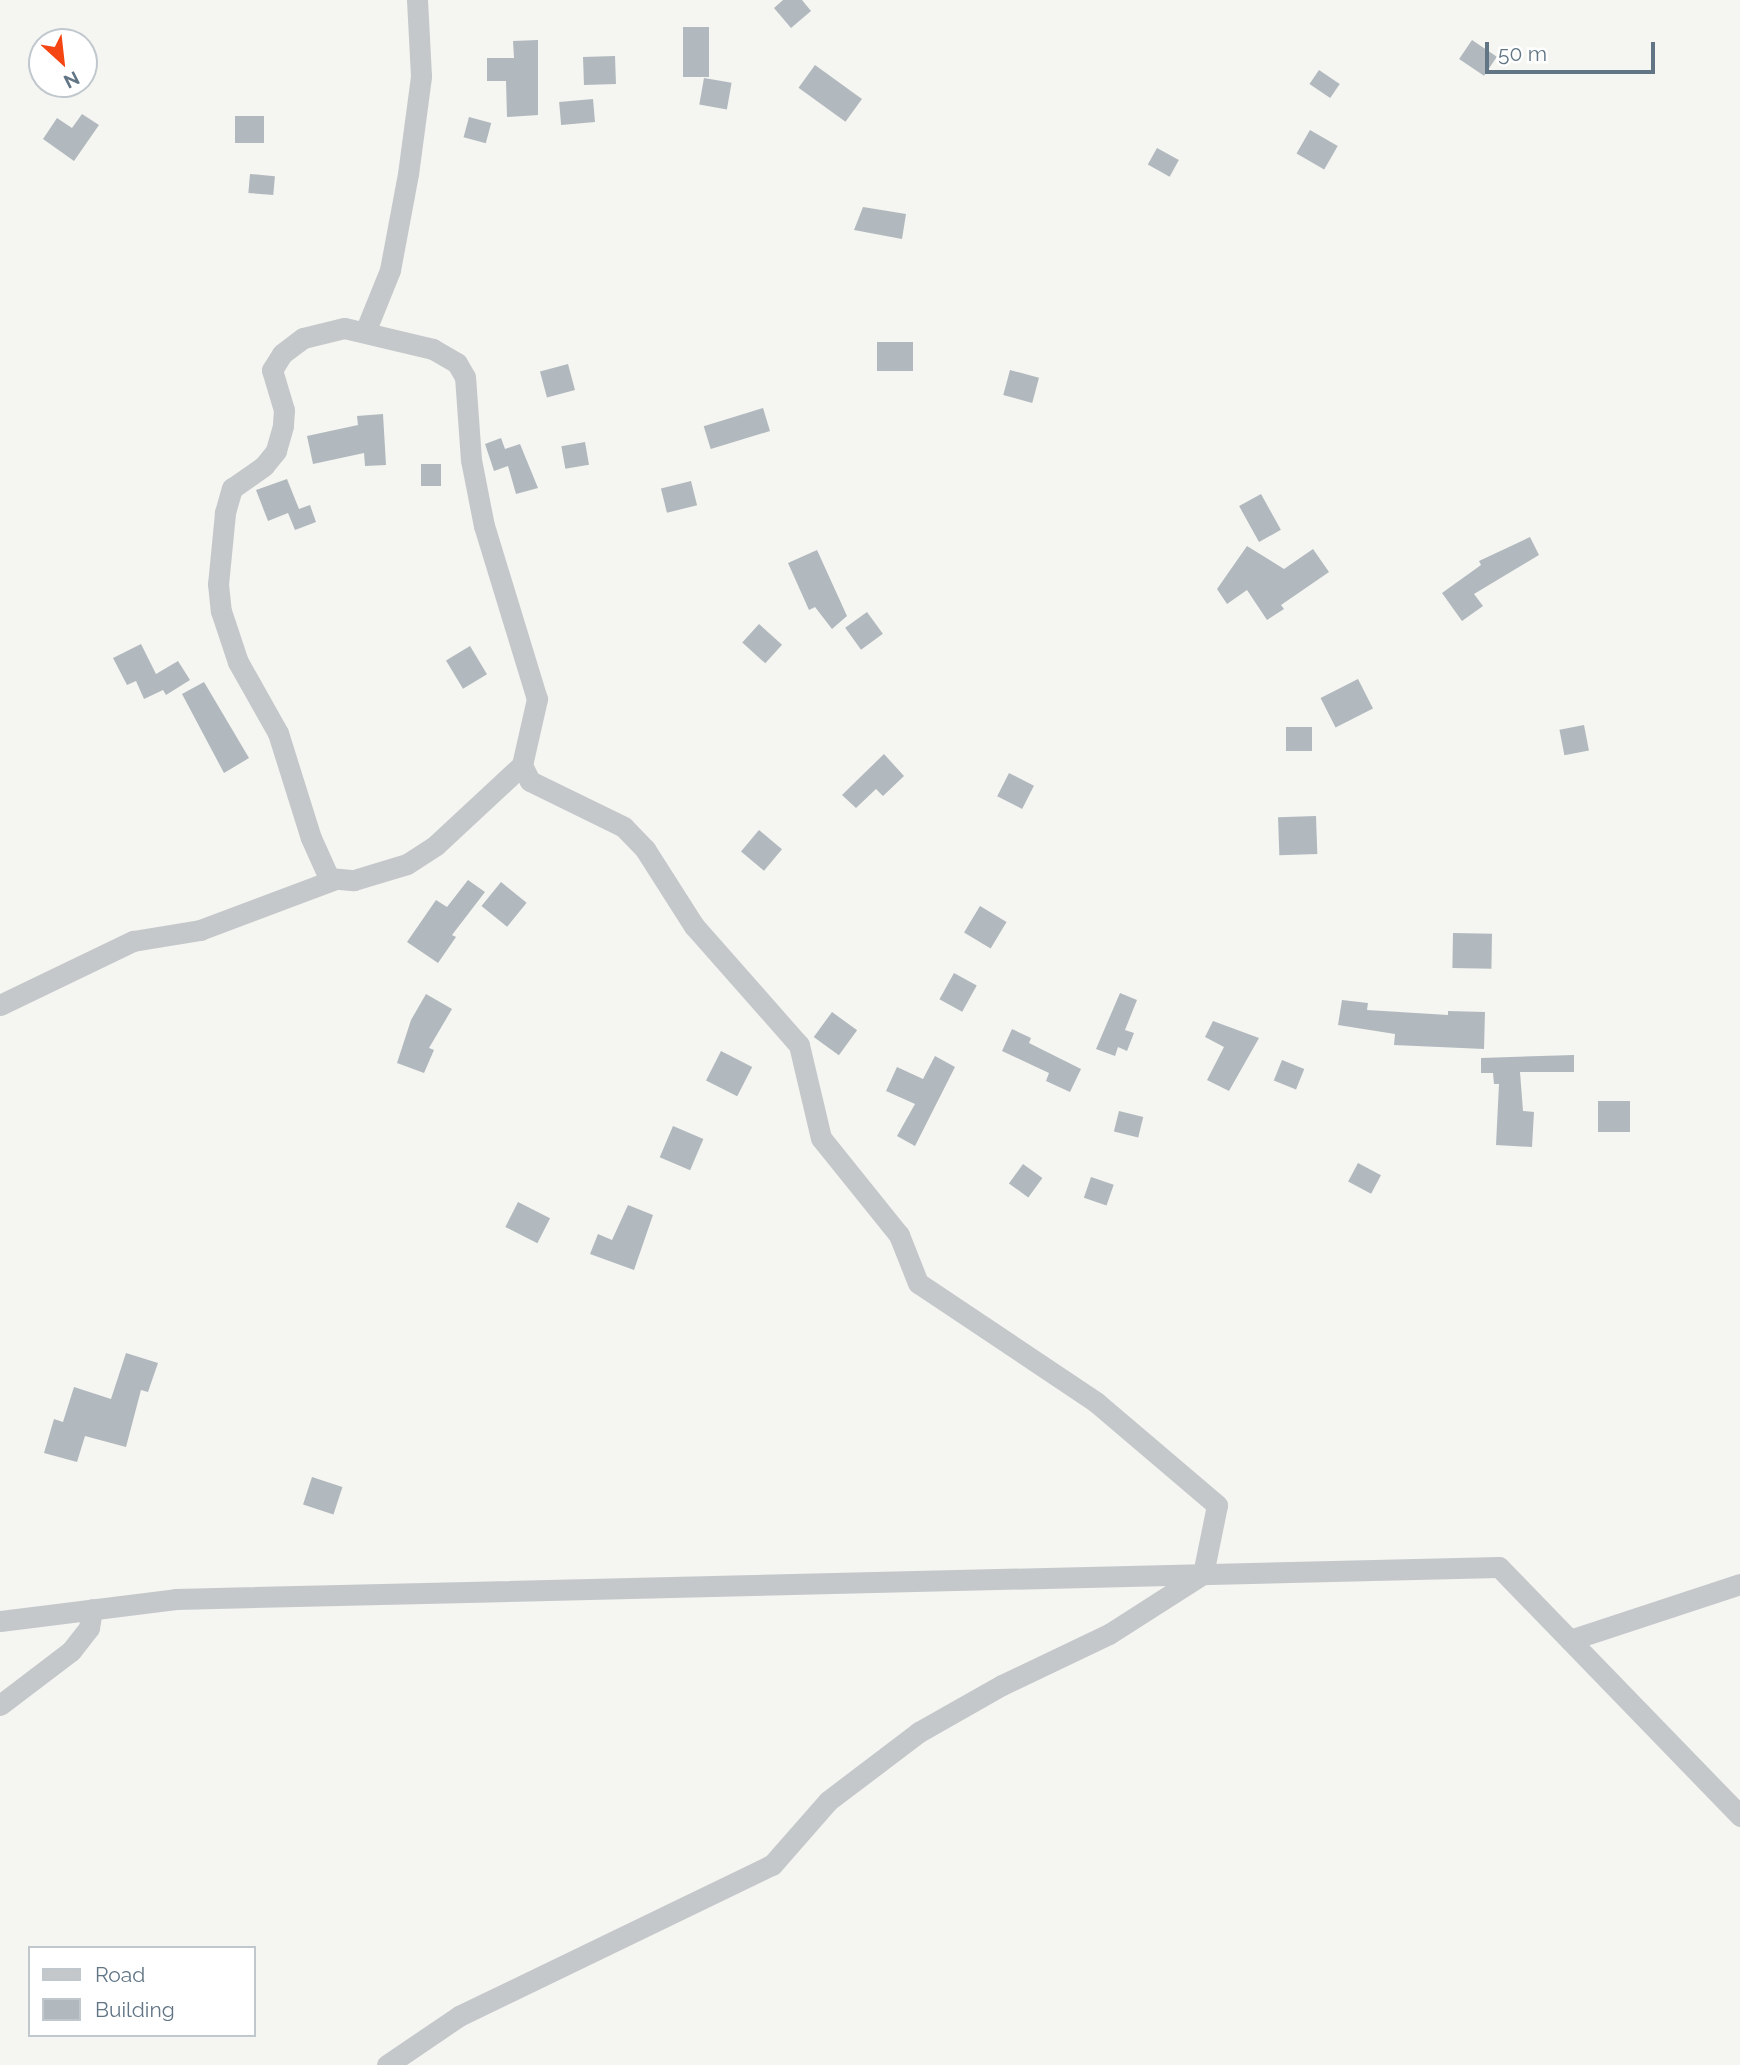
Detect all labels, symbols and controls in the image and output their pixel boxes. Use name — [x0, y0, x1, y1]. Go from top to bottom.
north arrow — [28, 28, 98, 98]
scale bar — [1488, 28, 1658, 72]
text: 50 m — [1498, 41, 1547, 66]
text: N — [60, 67, 83, 93]
legend — [28, 1946, 256, 2037]
text: Road — [95, 1962, 145, 1987]
text: Building — [95, 1997, 175, 2022]

